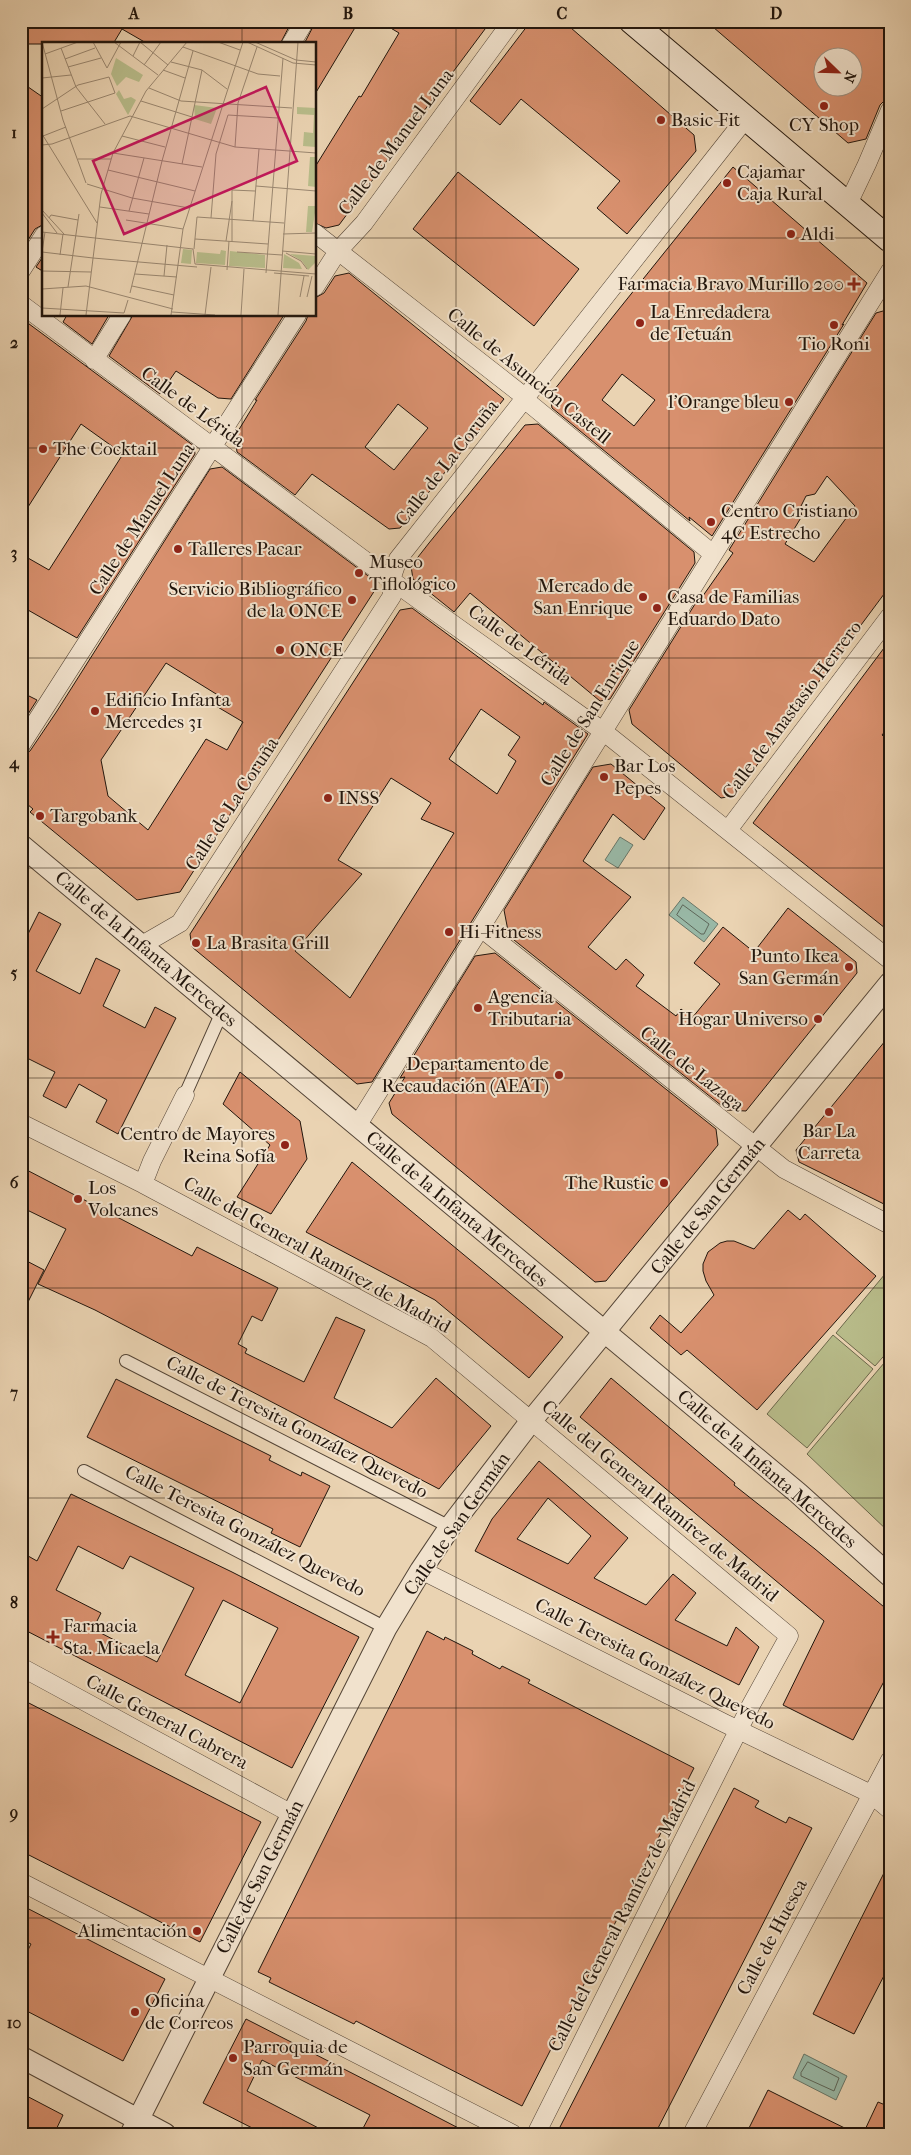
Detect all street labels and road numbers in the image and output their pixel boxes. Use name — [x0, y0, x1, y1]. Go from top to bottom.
street label: Calle de Manuel Luna — [334, 64, 458, 220]
street label: Calle de Asunción Castell — [443, 303, 615, 449]
street label: Calle de Lérida — [137, 362, 249, 452]
street label: Calle de La Coruña — [391, 395, 503, 531]
street label: Calle de Manuel Luna — [84, 438, 200, 599]
street label: Calle de Lérida — [464, 600, 576, 690]
street label: Calle de Anastasio Herrero — [718, 616, 866, 803]
street label: Calle de San Enrique — [536, 635, 644, 791]
street label: Calle de La Coruña — [181, 733, 283, 875]
street label: Calle de la Infanta Mercedes — [51, 866, 241, 1032]
street label: Calle de Lazaga — [636, 1022, 748, 1116]
street label: Calle de la Infanta Mercedes — [362, 1126, 552, 1292]
street label: Calle de San Germán — [646, 1133, 770, 1279]
street label: Calle del General Ramírez de Madrid — [180, 1172, 455, 1338]
street label: Calle de Teresita González Quevedo — [163, 1351, 432, 1503]
street label: Calle de la Infanta Mercedes — [673, 1385, 861, 1553]
street label: Calle del General Ramírez de Madrid — [537, 1395, 783, 1607]
street label: Calle de San Germán — [399, 1448, 515, 1600]
street label: Calle Teresita González Quevedo — [121, 1461, 369, 1602]
street label: Calle Teresita González Quevedo — [531, 1594, 779, 1735]
street label: Calle General Cabrera — [82, 1670, 252, 1774]
street label: Calle del General Ramírez de Madrid — [544, 1776, 701, 2056]
street label: Calle de San Germán — [212, 1796, 308, 1958]
street label: Calle de Huesca — [732, 1875, 812, 1999]

